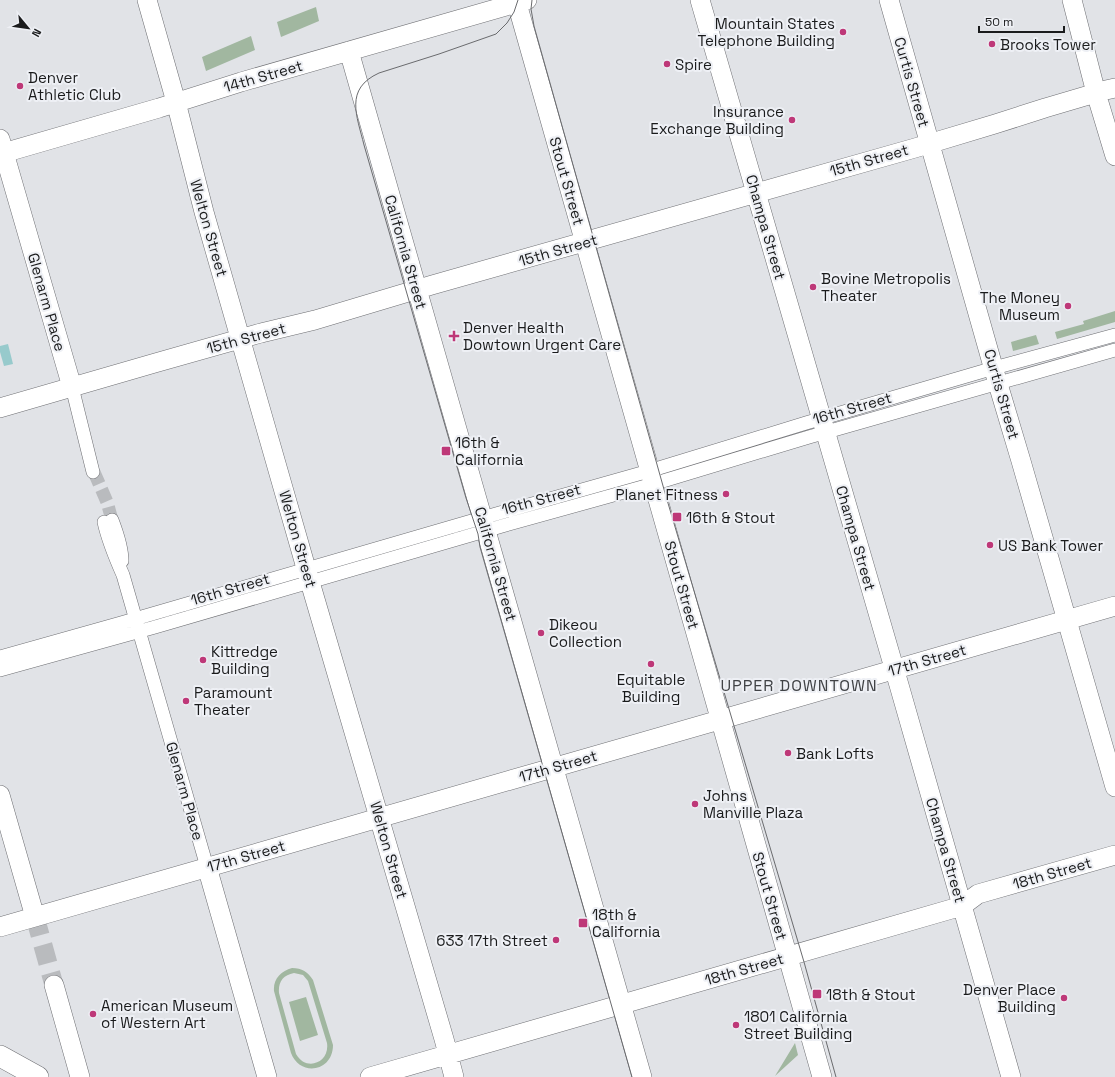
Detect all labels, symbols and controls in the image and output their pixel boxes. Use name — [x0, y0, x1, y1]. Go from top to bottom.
north arrow — [8, 8, 48, 48]
scale bar — [979, 8, 1064, 34]
place label: Mountain States Telephone Building — [698, 14, 835, 50]
text: 50 m — [985, 14, 1013, 30]
text: N — [29, 26, 45, 39]
marker: Mountain States Telephone Building — [838, 27, 848, 37]
street label: Curtis Street — [890, 35, 934, 129]
place label: Brooks Tower — [1000, 35, 1096, 54]
marker: Brooks Tower — [987, 39, 997, 49]
place label: Spire — [675, 55, 712, 74]
street label: 14th Street — [221, 56, 305, 96]
marker: Spire — [662, 59, 672, 69]
place label: Denver Athletic Club — [28, 68, 121, 104]
marker: Denver Athletic Club — [15, 81, 25, 91]
place label: Insurance Exchange Building — [650, 102, 784, 138]
marker: Insurance Exchange Building — [787, 115, 797, 125]
street label: Stout Street — [545, 135, 589, 227]
street label: 15th Street — [827, 140, 911, 180]
street label: Champa Street — [742, 172, 790, 282]
street label: Welton Street — [186, 177, 232, 279]
street label: California Street — [381, 193, 431, 311]
street label: 15th Street — [516, 230, 600, 270]
street label: Glenarm Place — [24, 251, 70, 354]
place label: Bovine Metropolis Theater — [821, 269, 951, 305]
marker: Bovine Metropolis Theater — [808, 282, 818, 292]
place label: The Money Museum — [980, 288, 1060, 324]
marker: The Money Museum — [1063, 301, 1073, 311]
street label: 15th Street — [204, 318, 288, 358]
place label: Denver Health Dowtown Urgent Care — [463, 318, 621, 354]
marker: Denver Health Dowtown Urgent Care — [448, 330, 460, 342]
street label: Curtis Street — [980, 347, 1024, 441]
street label: 16th Street — [810, 388, 894, 428]
place label: 16th & California — [455, 433, 524, 469]
marker: 16th & California — [440, 445, 452, 457]
street label: 16th Street — [499, 479, 583, 519]
street label: Champa Street — [832, 483, 880, 593]
place label: Planet Fitness — [616, 485, 718, 504]
street label: Welton Street — [275, 488, 321, 590]
marker: Planet Fitness — [721, 489, 731, 499]
street label: California Street — [471, 505, 521, 623]
place label: 16th & Stout — [686, 508, 776, 527]
marker: 16th & Stout — [671, 511, 683, 523]
place label: US Bank Tower — [998, 536, 1103, 555]
street label: Stout Street — [660, 539, 704, 631]
marker: US Bank Tower — [985, 540, 995, 550]
street label: 16th Street — [188, 569, 272, 609]
place label: Dikeou Collection — [549, 615, 622, 651]
marker: Dikeou Collection — [536, 628, 546, 638]
street label: 17th Street — [886, 640, 968, 680]
place label: Kittredge Building — [211, 642, 278, 678]
marker: Kittredge Building — [198, 655, 208, 665]
marker: Equitable Building — [646, 659, 656, 669]
place label: Equitable Building — [617, 670, 685, 706]
district label: UPPER DOWNTOWN — [720, 675, 878, 696]
place label: Paramount Theater — [194, 683, 273, 719]
marker: Paramount Theater — [181, 696, 191, 706]
street label: Glenarm Place — [162, 740, 208, 843]
place label: Bank Lofts — [796, 744, 874, 763]
street label: 17th Street — [517, 746, 599, 786]
marker: Bank Lofts — [783, 748, 793, 758]
place label: Johns Manville Plaza — [703, 786, 803, 822]
street label: Champa Street — [922, 795, 970, 905]
street label: Welton Street — [366, 799, 412, 901]
marker: Johns Manville Plaza — [690, 799, 700, 809]
street label: 17th Street — [205, 836, 287, 876]
street label: Stout Street — [748, 850, 792, 942]
street label: 18th Street — [1010, 853, 1094, 893]
place label: 18th & California — [592, 905, 661, 941]
marker: 18th & California — [577, 917, 589, 929]
place label: 633 17th Street — [436, 931, 548, 950]
marker: 633 17th Street — [551, 935, 561, 945]
street label: 18th Street — [702, 949, 786, 989]
place label: Denver Place Building — [963, 980, 1056, 1016]
place label: 18th & Stout — [826, 985, 916, 1004]
marker: 18th & Stout — [811, 988, 823, 1000]
marker: Denver Place Building — [1059, 993, 1069, 1003]
place label: American Museum of Western Art — [101, 996, 233, 1032]
place label: 1801 California Street Building — [744, 1007, 852, 1043]
marker: American Museum of Western Art — [88, 1009, 98, 1019]
marker: 1801 California Street Building — [731, 1020, 741, 1030]

